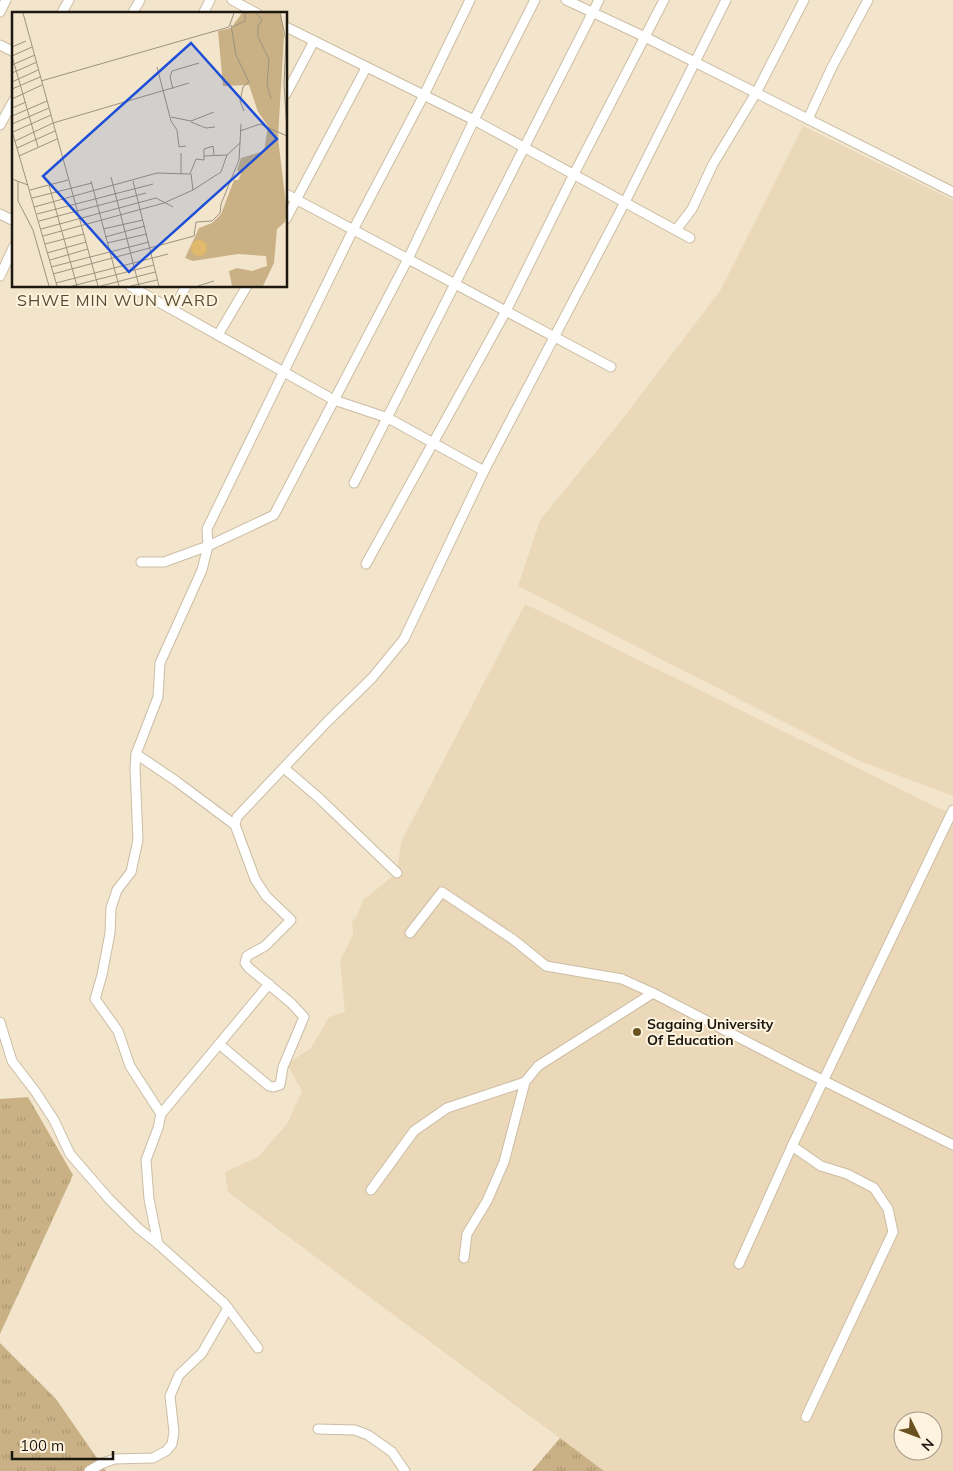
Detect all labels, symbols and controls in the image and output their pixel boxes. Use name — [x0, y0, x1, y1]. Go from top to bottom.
inset map — [12, 12, 288, 288]
district label: SHWE MIN WUN WARD — [17, 290, 219, 310]
place label: Sagaing University Of Education — [647, 1015, 774, 1049]
marker: Sagaing University Of Education — [631, 1026, 643, 1038]
north arrow — [893, 1411, 943, 1461]
scale bar — [12, 1428, 114, 1460]
text: N — [917, 1435, 938, 1455]
text: 100 m — [20, 1436, 64, 1455]

